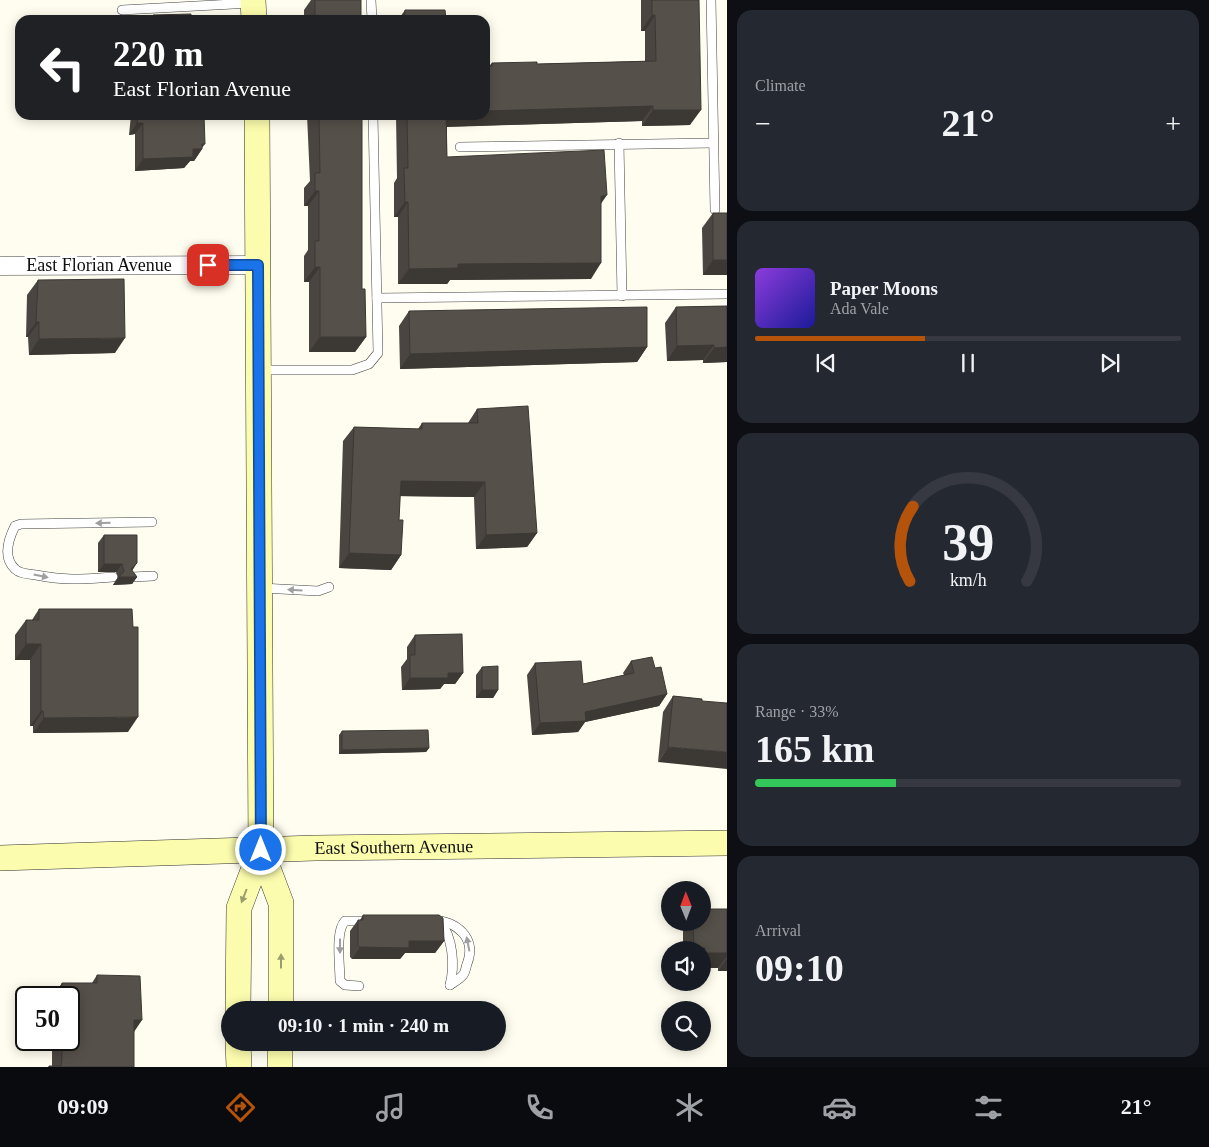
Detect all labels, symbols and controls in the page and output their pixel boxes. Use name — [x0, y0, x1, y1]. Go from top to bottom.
icon: left — [30, 35, 95, 100]
text: 220 m — [113, 35, 203, 74]
text: East Florian Avenue — [113, 76, 291, 101]
text: Climate — [755, 77, 806, 94]
text: 21° — [941, 102, 995, 144]
text: − — [755, 108, 771, 139]
text: + — [1165, 108, 1181, 139]
pin — [187, 244, 229, 286]
icon: arrive — [194, 251, 222, 279]
street label: East Florian Avenue — [26, 255, 172, 275]
text: Paper Moons — [830, 278, 938, 299]
text: Ada Vale — [830, 300, 889, 317]
icon: previous — [812, 349, 840, 377]
icon: pause — [954, 349, 982, 377]
icon: next — [1096, 349, 1124, 377]
text: 39 — [942, 514, 994, 571]
one-way arrow — [95, 519, 111, 527]
text: km/h — [950, 570, 986, 590]
one-way arrow — [33, 572, 48, 580]
one-way arrow — [287, 586, 303, 594]
text: Range · 33% — [755, 703, 839, 720]
text: 165 km — [755, 728, 874, 770]
position arrow — [234, 823, 286, 875]
street label: East Southern Avenue — [314, 836, 473, 858]
north arrow — [661, 881, 711, 931]
map controls — [661, 881, 711, 1051]
one-way arrow — [240, 889, 248, 904]
text: Arrival — [755, 922, 801, 939]
one-way arrow — [464, 937, 472, 952]
one-way arrow — [336, 939, 344, 955]
button: sound — [661, 941, 711, 991]
text: 09:10 — [755, 947, 844, 989]
one-way arrow — [277, 953, 285, 969]
speed limit sign: 50 — [15, 986, 80, 1051]
button: search — [661, 1001, 711, 1051]
text: 09:10 · 1 min · 240 m — [278, 1015, 449, 1036]
icon: directions — [223, 1090, 258, 1125]
icon: music — [373, 1090, 408, 1125]
icon: phone — [522, 1090, 557, 1125]
icon: climate — [672, 1090, 707, 1125]
icon: car — [822, 1090, 857, 1125]
icon: filters — [971, 1090, 1006, 1125]
text: 09:09 — [57, 1094, 109, 1119]
text: 21° — [1121, 1094, 1152, 1119]

